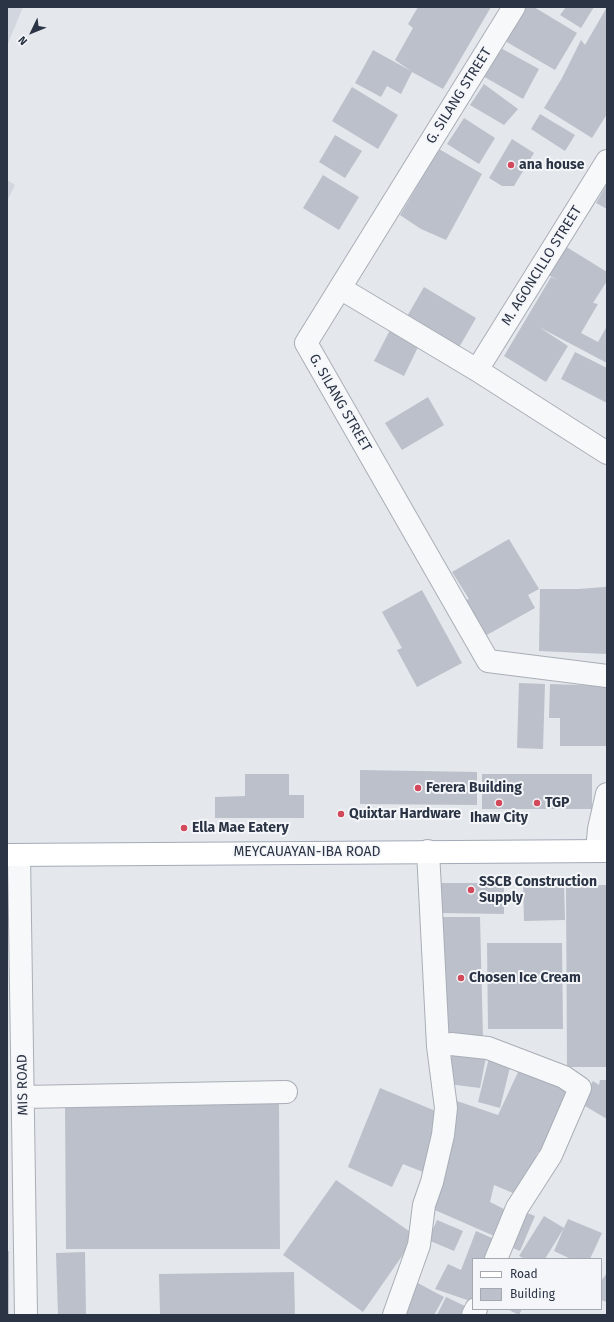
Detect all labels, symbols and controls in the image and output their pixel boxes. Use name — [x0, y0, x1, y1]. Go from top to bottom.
north arrow — [12, 12, 52, 52]
text: N — [16, 33, 30, 48]
street label: G. SILANG STREET — [423, 45, 495, 147]
place label: ana house — [519, 157, 584, 173]
marker: ana house — [506, 160, 516, 170]
street label: M. AGONCILLO STREET — [498, 203, 586, 329]
street label: G. SILANG STREET — [305, 351, 375, 455]
place label: Ferera Building — [426, 780, 522, 796]
marker: Ferera Building — [413, 783, 423, 793]
place label: TGP — [545, 795, 569, 811]
marker: Ihaw City — [494, 798, 504, 808]
marker: TGP — [532, 798, 542, 808]
place label: Quixtar Hardware — [349, 806, 461, 822]
marker: Quixtar Hardware — [336, 809, 346, 819]
place label: Ihaw City — [470, 810, 528, 826]
place label: Ella Mae Eatery — [192, 820, 289, 836]
marker: Ella Mae Eatery — [179, 823, 189, 833]
street label: MEYCAUAYAN-IBA ROAD — [233, 844, 381, 860]
place label: SSCB Construction Supply — [479, 874, 597, 906]
marker: SSCB Construction Supply — [466, 885, 476, 895]
place label: Chosen Ice Cream — [469, 970, 581, 986]
marker: Chosen Ice Cream — [456, 973, 466, 983]
street label: MIS ROAD — [14, 1054, 32, 1116]
legend — [472, 1258, 602, 1310]
text: Road — [510, 1267, 538, 1281]
text: Building — [510, 1287, 555, 1301]

